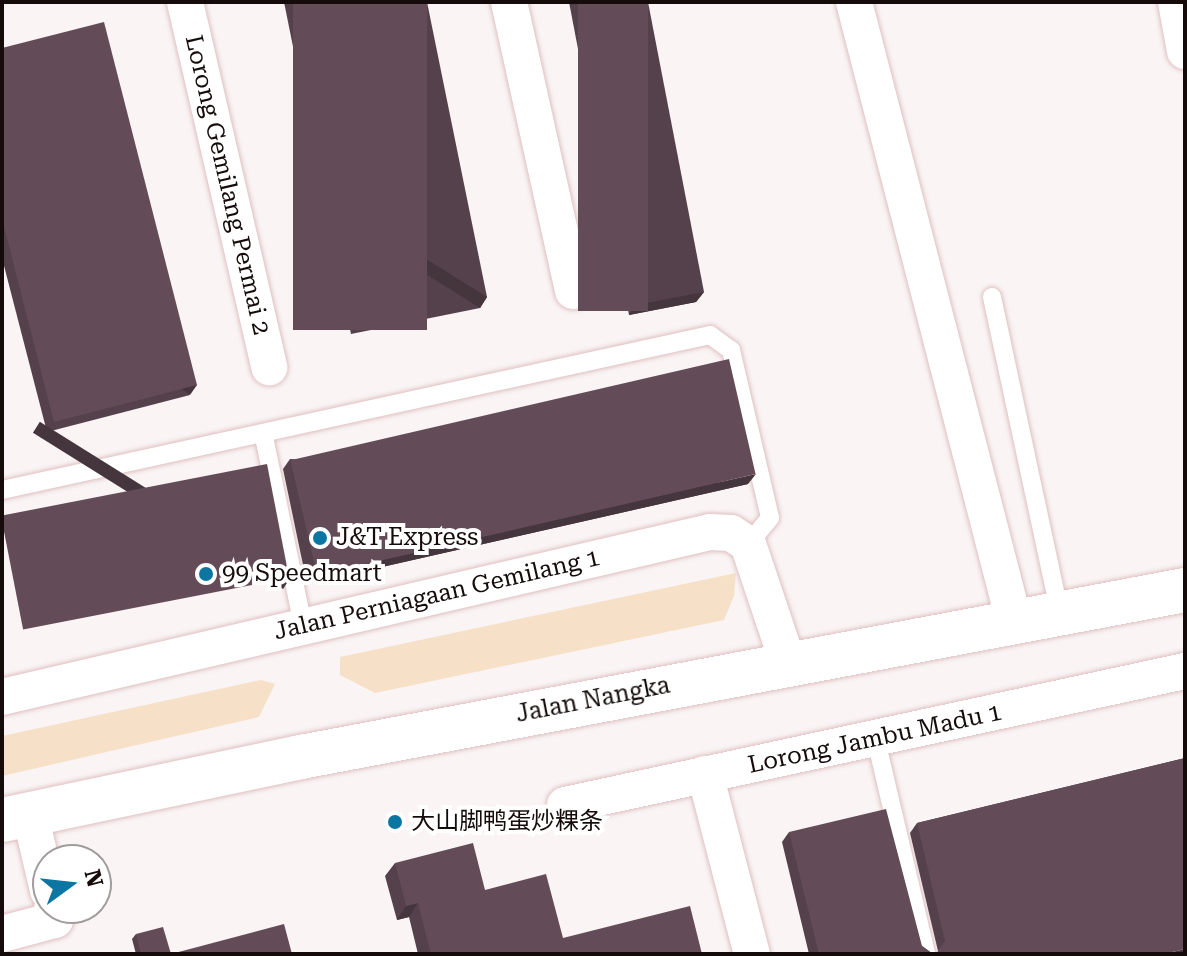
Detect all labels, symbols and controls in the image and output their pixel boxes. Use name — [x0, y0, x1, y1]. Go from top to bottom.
street label: Lorong Gemilang Permai 2 — [178, 32, 276, 338]
place label: J&T Express — [336, 524, 478, 552]
marker: J&T Express — [311, 529, 329, 547]
street label: Jalan Perniagaan Gemilang 1 — [271, 543, 603, 647]
place label: 99 Speedmart — [222, 560, 382, 588]
marker: 99 Speedmart — [197, 565, 215, 583]
street label: Jalan Nangka — [514, 671, 672, 729]
street label: Lorong Jambu Madu 1 — [746, 698, 1004, 780]
place label: 大山脚鸭蛋炒粿条 — [411, 808, 603, 836]
marker: 大山脚鸭蛋炒粿条 — [386, 813, 404, 831]
north arrow — [32, 844, 112, 924]
text: N — [79, 867, 108, 890]

